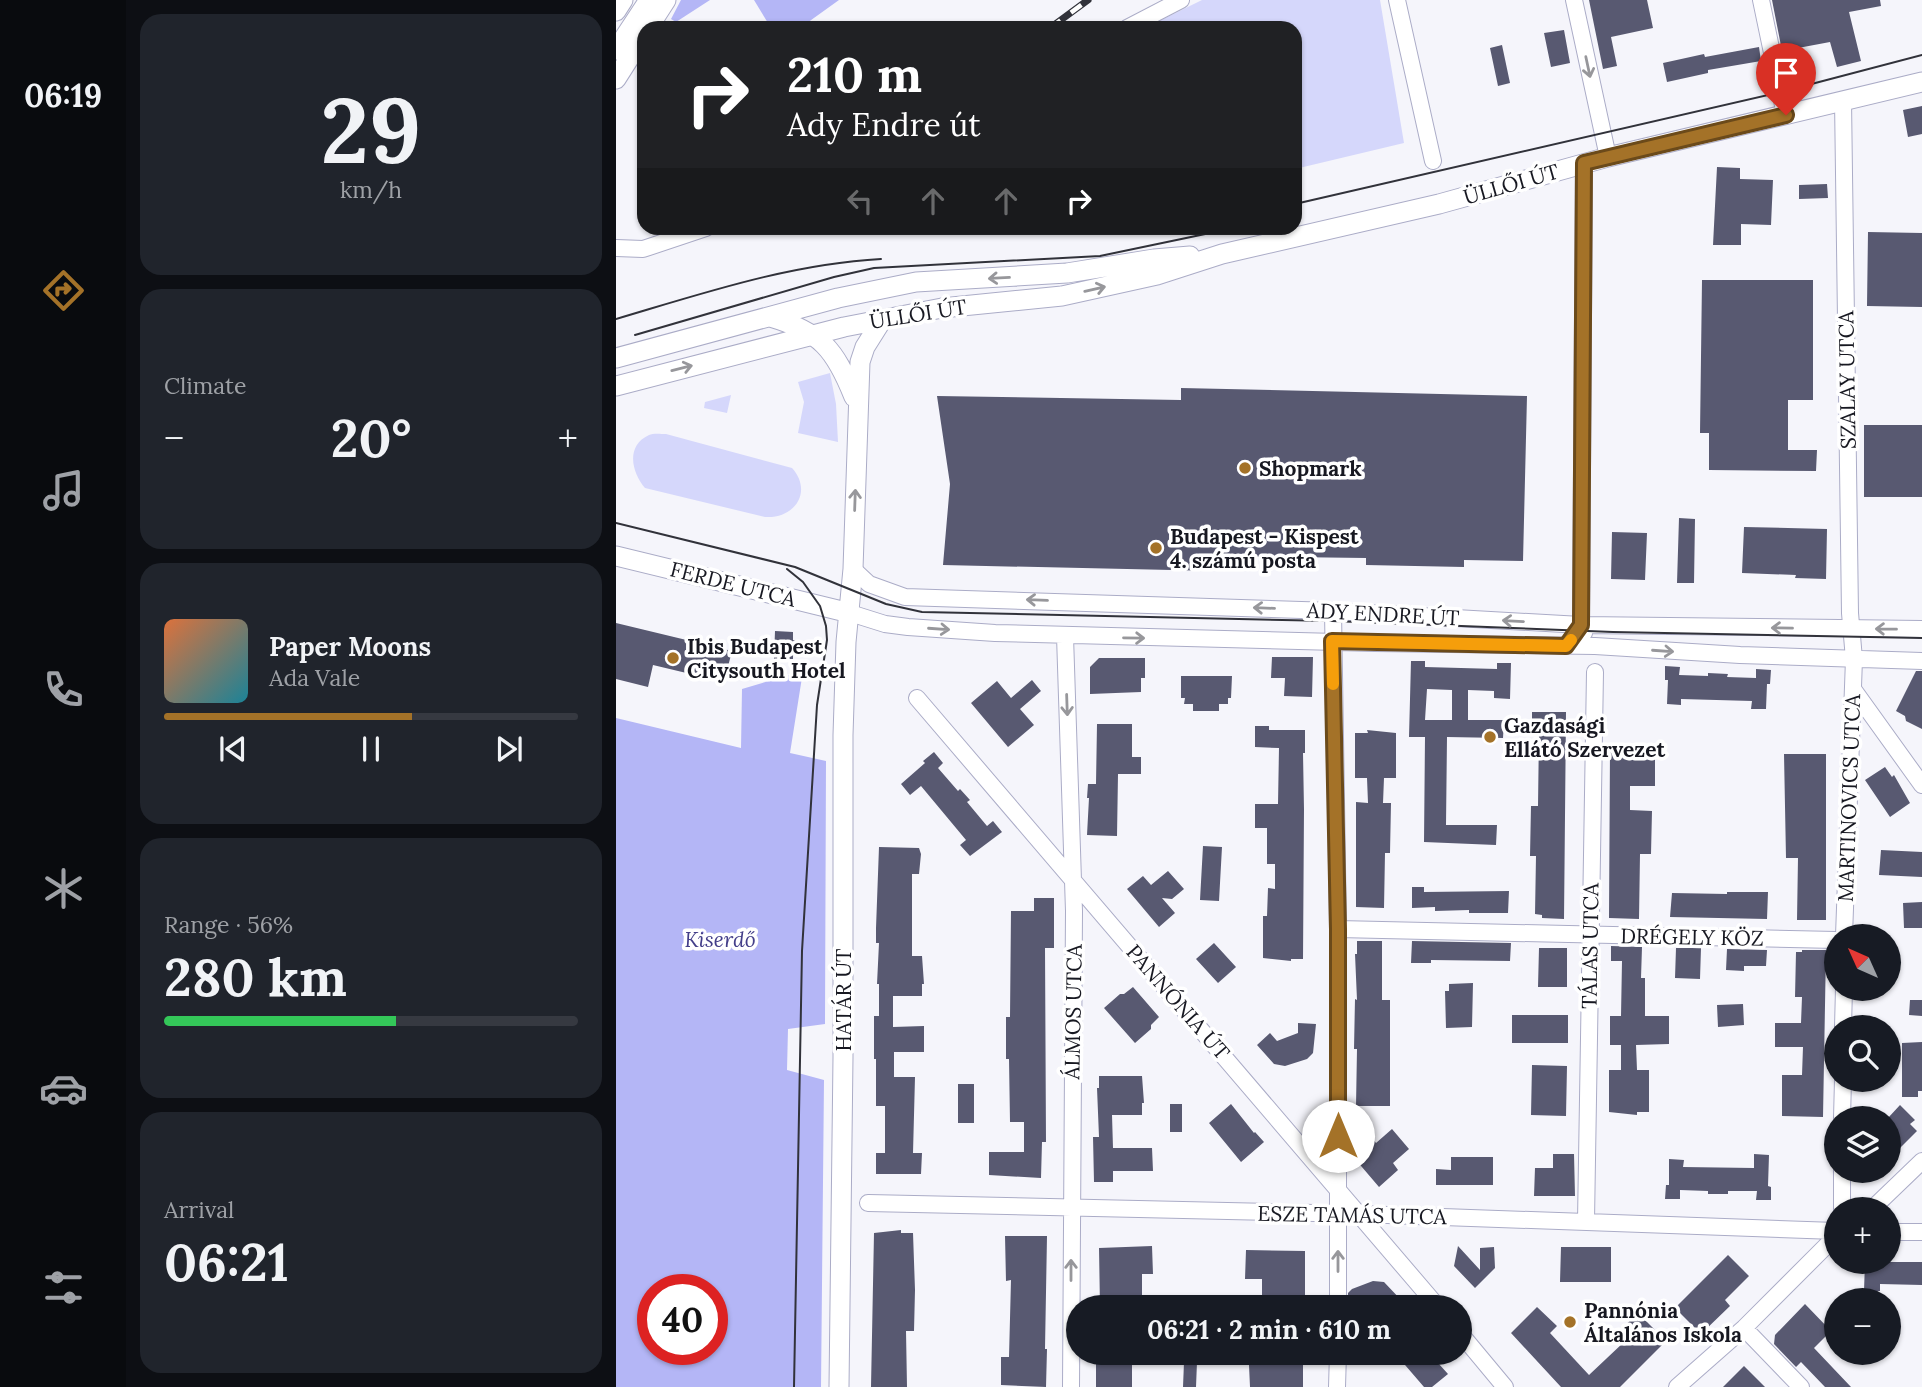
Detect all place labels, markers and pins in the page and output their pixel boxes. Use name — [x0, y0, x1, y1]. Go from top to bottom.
pin — [1756, 43, 1816, 115]
place label: Shopmark — [1259, 455, 1362, 482]
marker: Shopmark — [1237, 460, 1253, 476]
place label: Budapest - Kispest 4. számú posta — [1170, 523, 1359, 574]
marker: Budapest - Kispest 4. számú posta — [1148, 540, 1164, 556]
place label: Ibis Budapest Citysouth Hotel — [687, 633, 846, 684]
marker: Ibis Budapest Citysouth Hotel — [665, 650, 681, 666]
place label: Gazdasági Ellátó Szervezet — [1504, 712, 1665, 763]
marker: Gazdasági Ellátó Szervezet — [1482, 729, 1498, 745]
place label: Pannónia Általános Iskola — [1584, 1297, 1742, 1348]
marker: Pannónia Általános Iskola — [1562, 1314, 1578, 1330]

